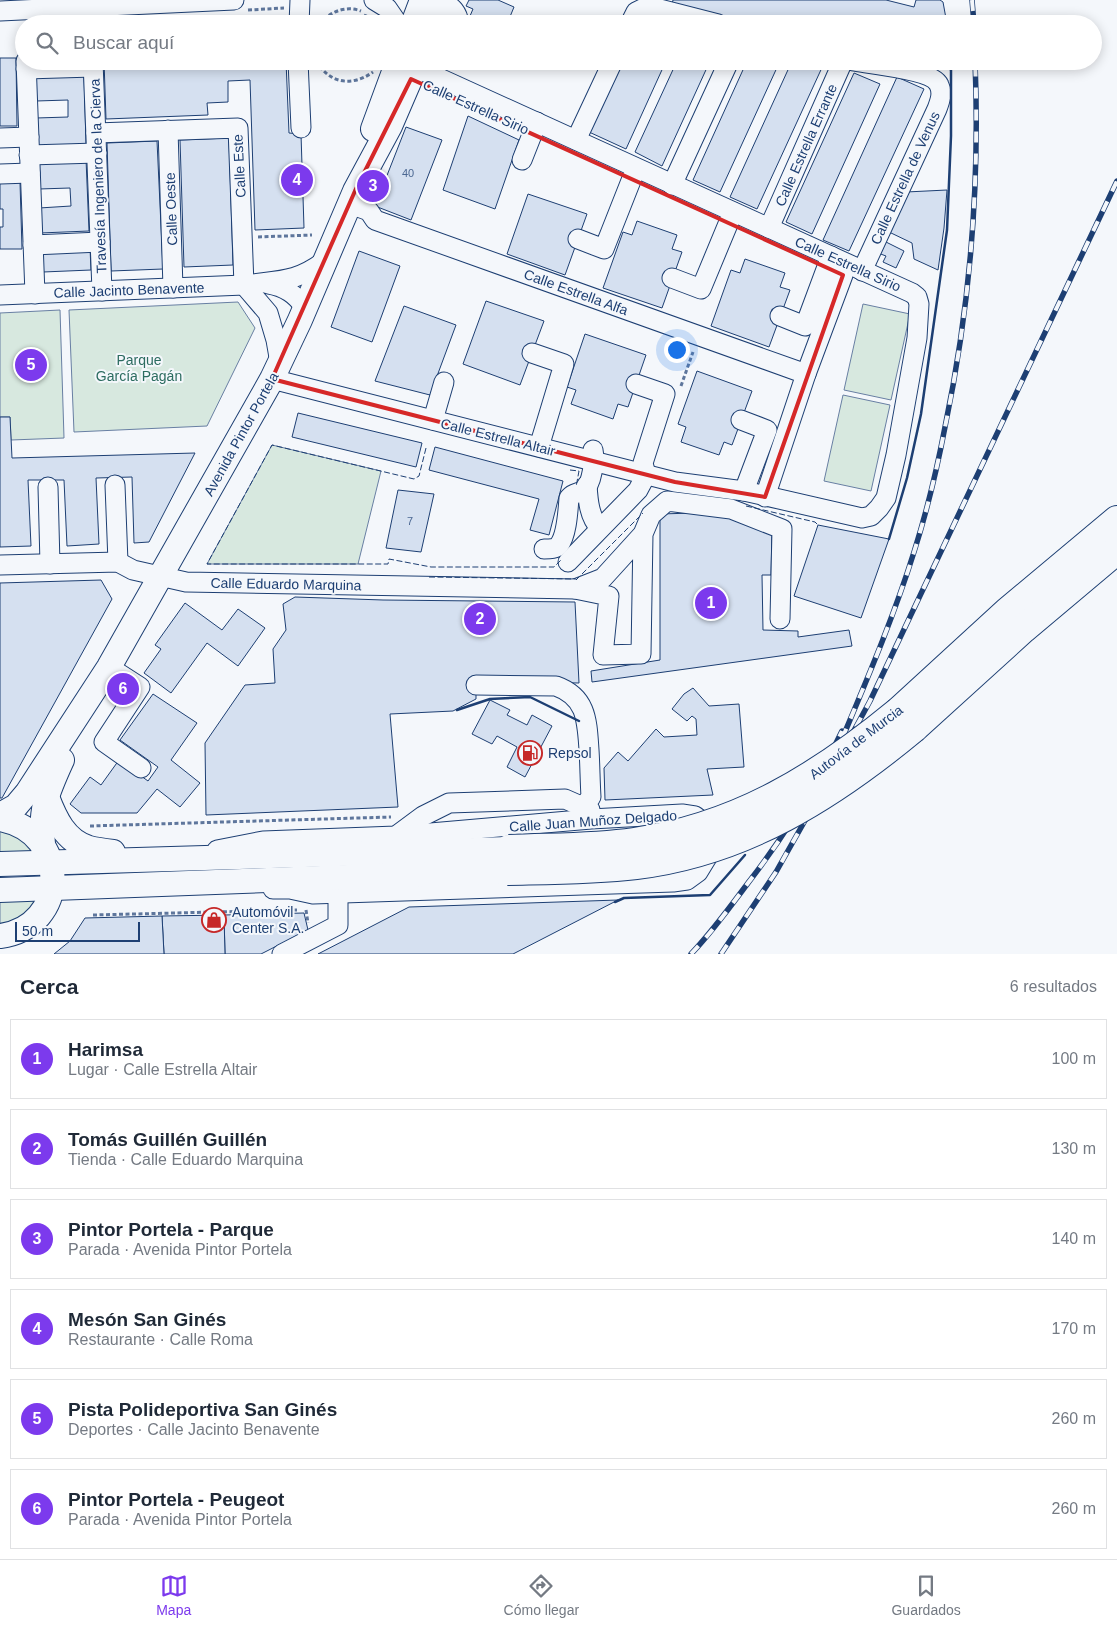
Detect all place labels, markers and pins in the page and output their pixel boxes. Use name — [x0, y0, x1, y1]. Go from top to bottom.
pin: 4 — [281, 161, 313, 199]
pin: 3 — [357, 167, 389, 205]
pin: 5 — [15, 346, 47, 384]
pin: 1 — [695, 584, 727, 622]
pin: 2 — [464, 600, 496, 638]
pin: 6 — [107, 670, 139, 708]
fuel station icon: Repsol — [517, 740, 543, 766]
place label: Repsol — [548, 745, 592, 761]
place label: Automóvil Center S.A. — [232, 904, 304, 936]
shop icon: Automóvil Center S.A. — [201, 907, 227, 933]

